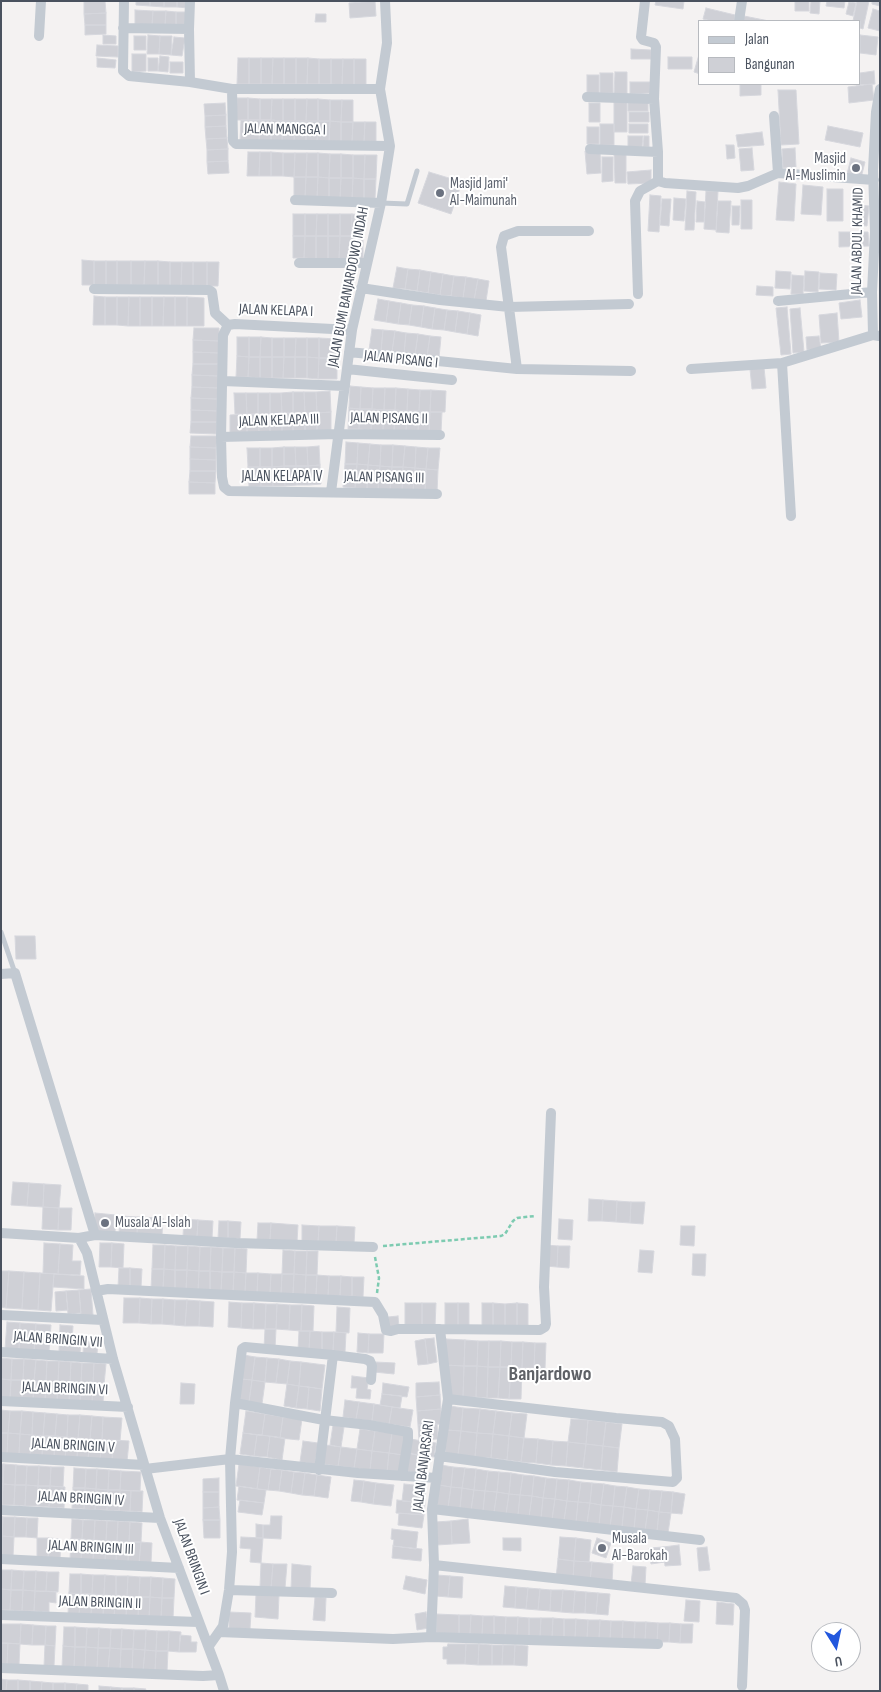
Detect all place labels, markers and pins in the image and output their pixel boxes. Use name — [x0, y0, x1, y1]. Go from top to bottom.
place label: Masjid Al-Muslimin — [786, 150, 846, 185]
marker: Masjid Al-Muslimin — [850, 162, 862, 174]
place label: Masjid Jami' Al-Maimunah — [450, 175, 517, 210]
marker: Masjid Jami' Al-Maimunah — [434, 187, 446, 199]
place label: Musala Al-Islah — [115, 1214, 191, 1232]
marker: Musala Al-Islah — [99, 1217, 111, 1229]
place label: Musala Al-Barokah — [612, 1530, 668, 1565]
marker: Musala Al-Barokah — [596, 1542, 608, 1554]

